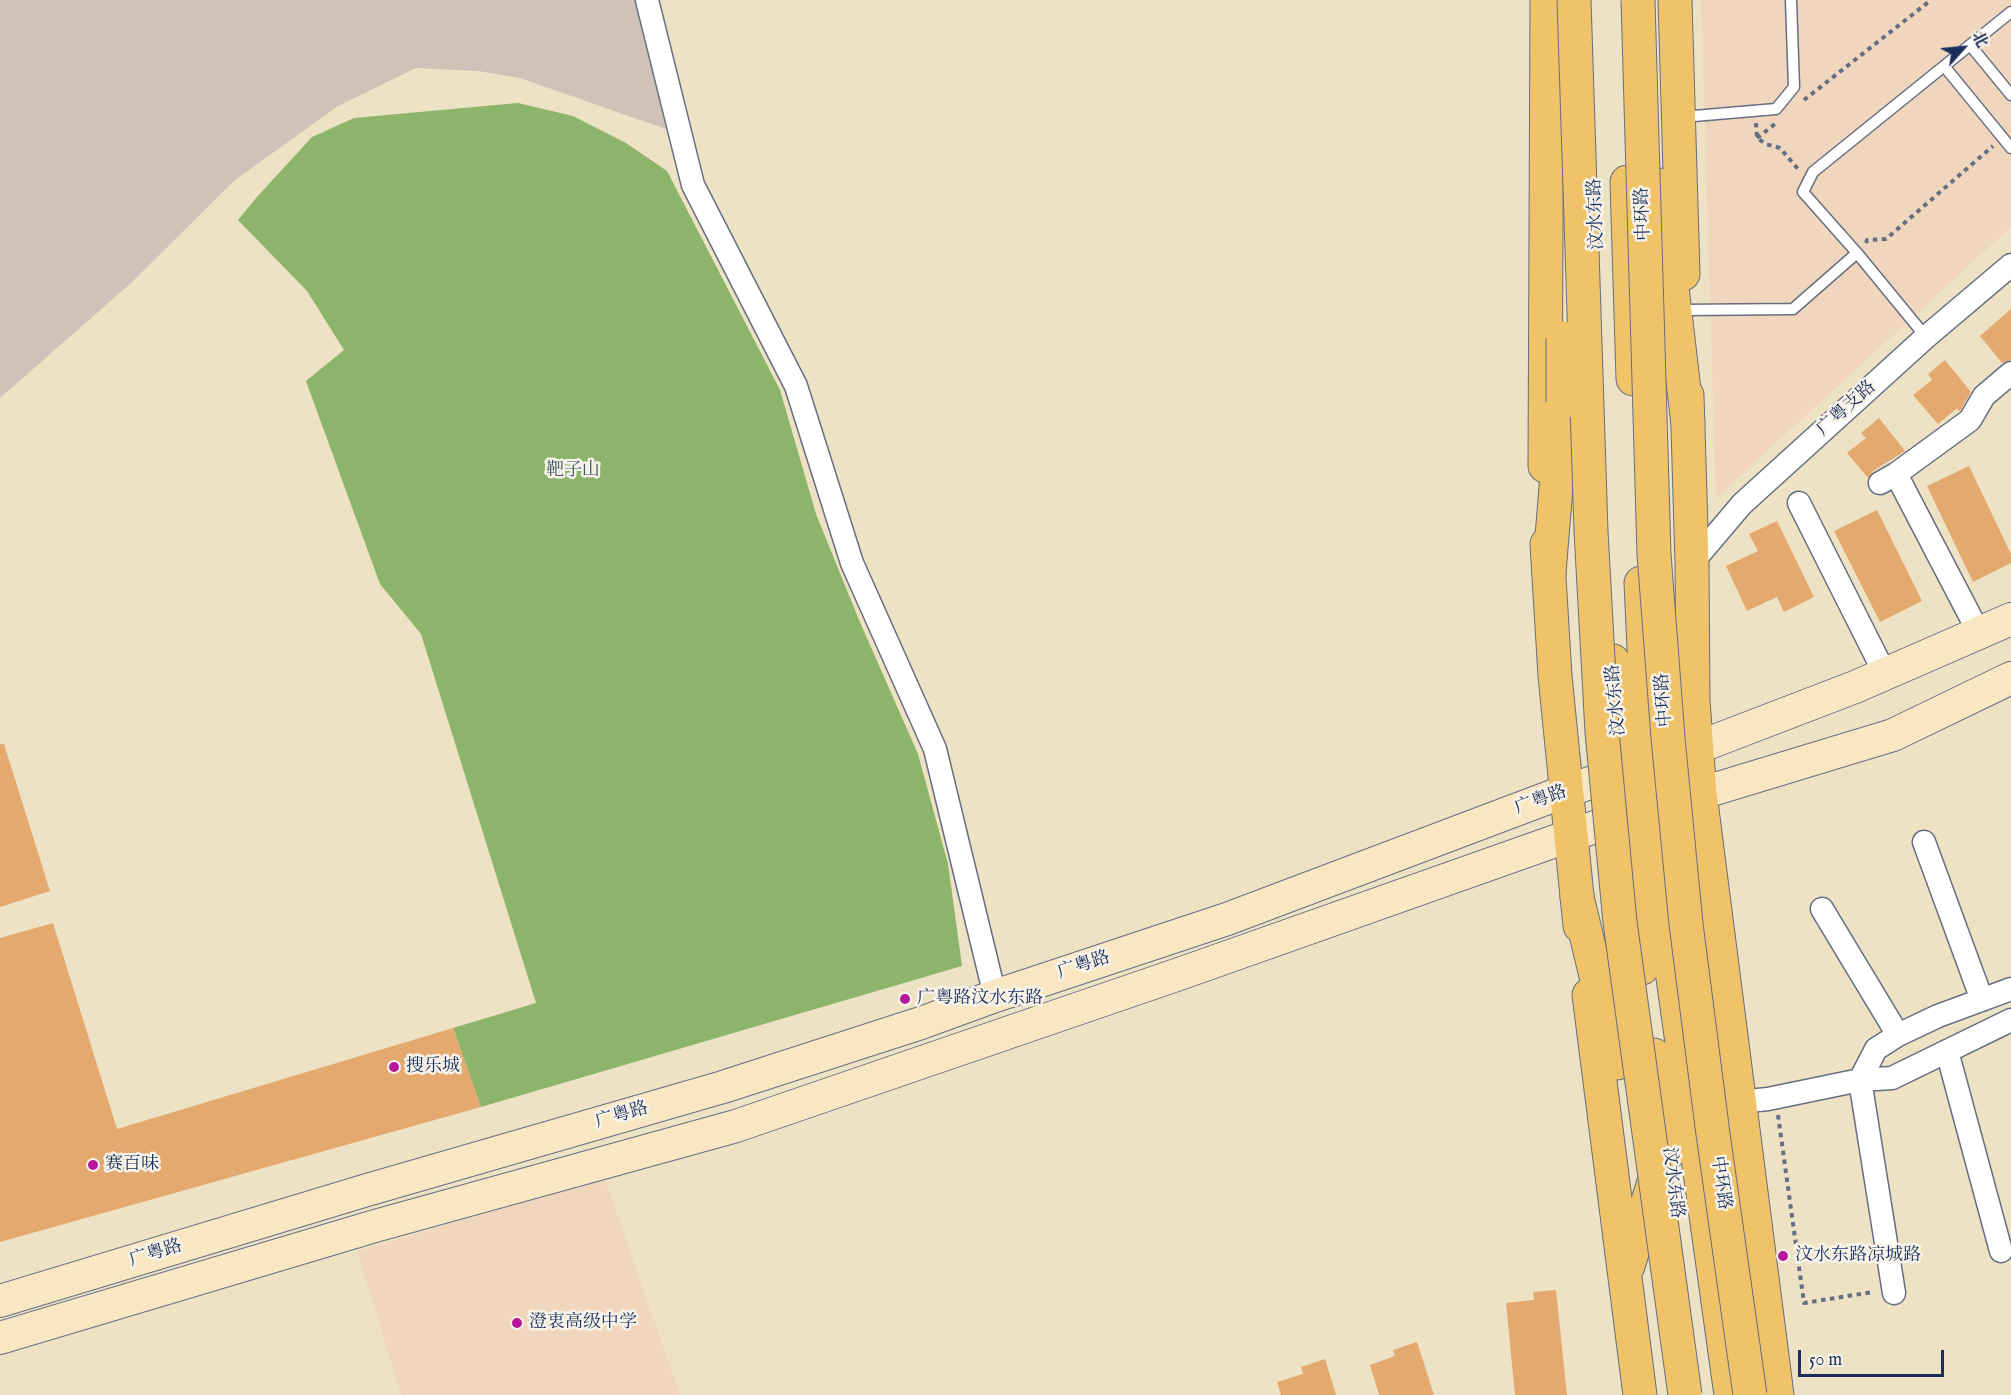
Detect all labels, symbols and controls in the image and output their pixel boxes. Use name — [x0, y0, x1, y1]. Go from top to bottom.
north arrow — [1933, 18, 1993, 78]
text: 北 — [1966, 28, 1992, 51]
street label: 汶水东路 — [1585, 178, 1609, 250]
street label: 中环路 — [1632, 187, 1656, 241]
street label: 广粤支路 — [1813, 377, 1881, 441]
park label: 靶子山 — [546, 460, 600, 482]
street label: 汶水东路 — [1603, 663, 1631, 737]
street label: 中环路 — [1652, 672, 1678, 728]
street label: 广粤路 — [1512, 782, 1570, 820]
street label: 广粤路 — [1055, 947, 1113, 985]
place label: 广粤路汶水东路 — [917, 988, 1043, 1010]
marker: 广粤路汶水东路 — [898, 992, 912, 1006]
place label: 搜乐城 — [406, 1056, 460, 1078]
marker: 搜乐城 — [387, 1060, 401, 1074]
street label: 广粤路 — [593, 1098, 651, 1134]
street label: 汶水东路 — [1657, 1146, 1687, 1220]
place label: 赛百味 — [105, 1154, 159, 1176]
street label: 中环路 — [1706, 1155, 1734, 1211]
marker: 赛百味 — [86, 1158, 100, 1172]
street label: 广粤路 — [127, 1236, 185, 1272]
place label: 汶水东路凉城路 — [1795, 1245, 1921, 1267]
marker: 汶水东路凉城路 — [1776, 1249, 1790, 1263]
place label: 澄衷高级中学 — [529, 1312, 637, 1334]
marker: 澄衷高级中学 — [510, 1316, 524, 1330]
scale bar — [1801, 1338, 1946, 1376]
text: 50 m — [1809, 1349, 1842, 1372]

